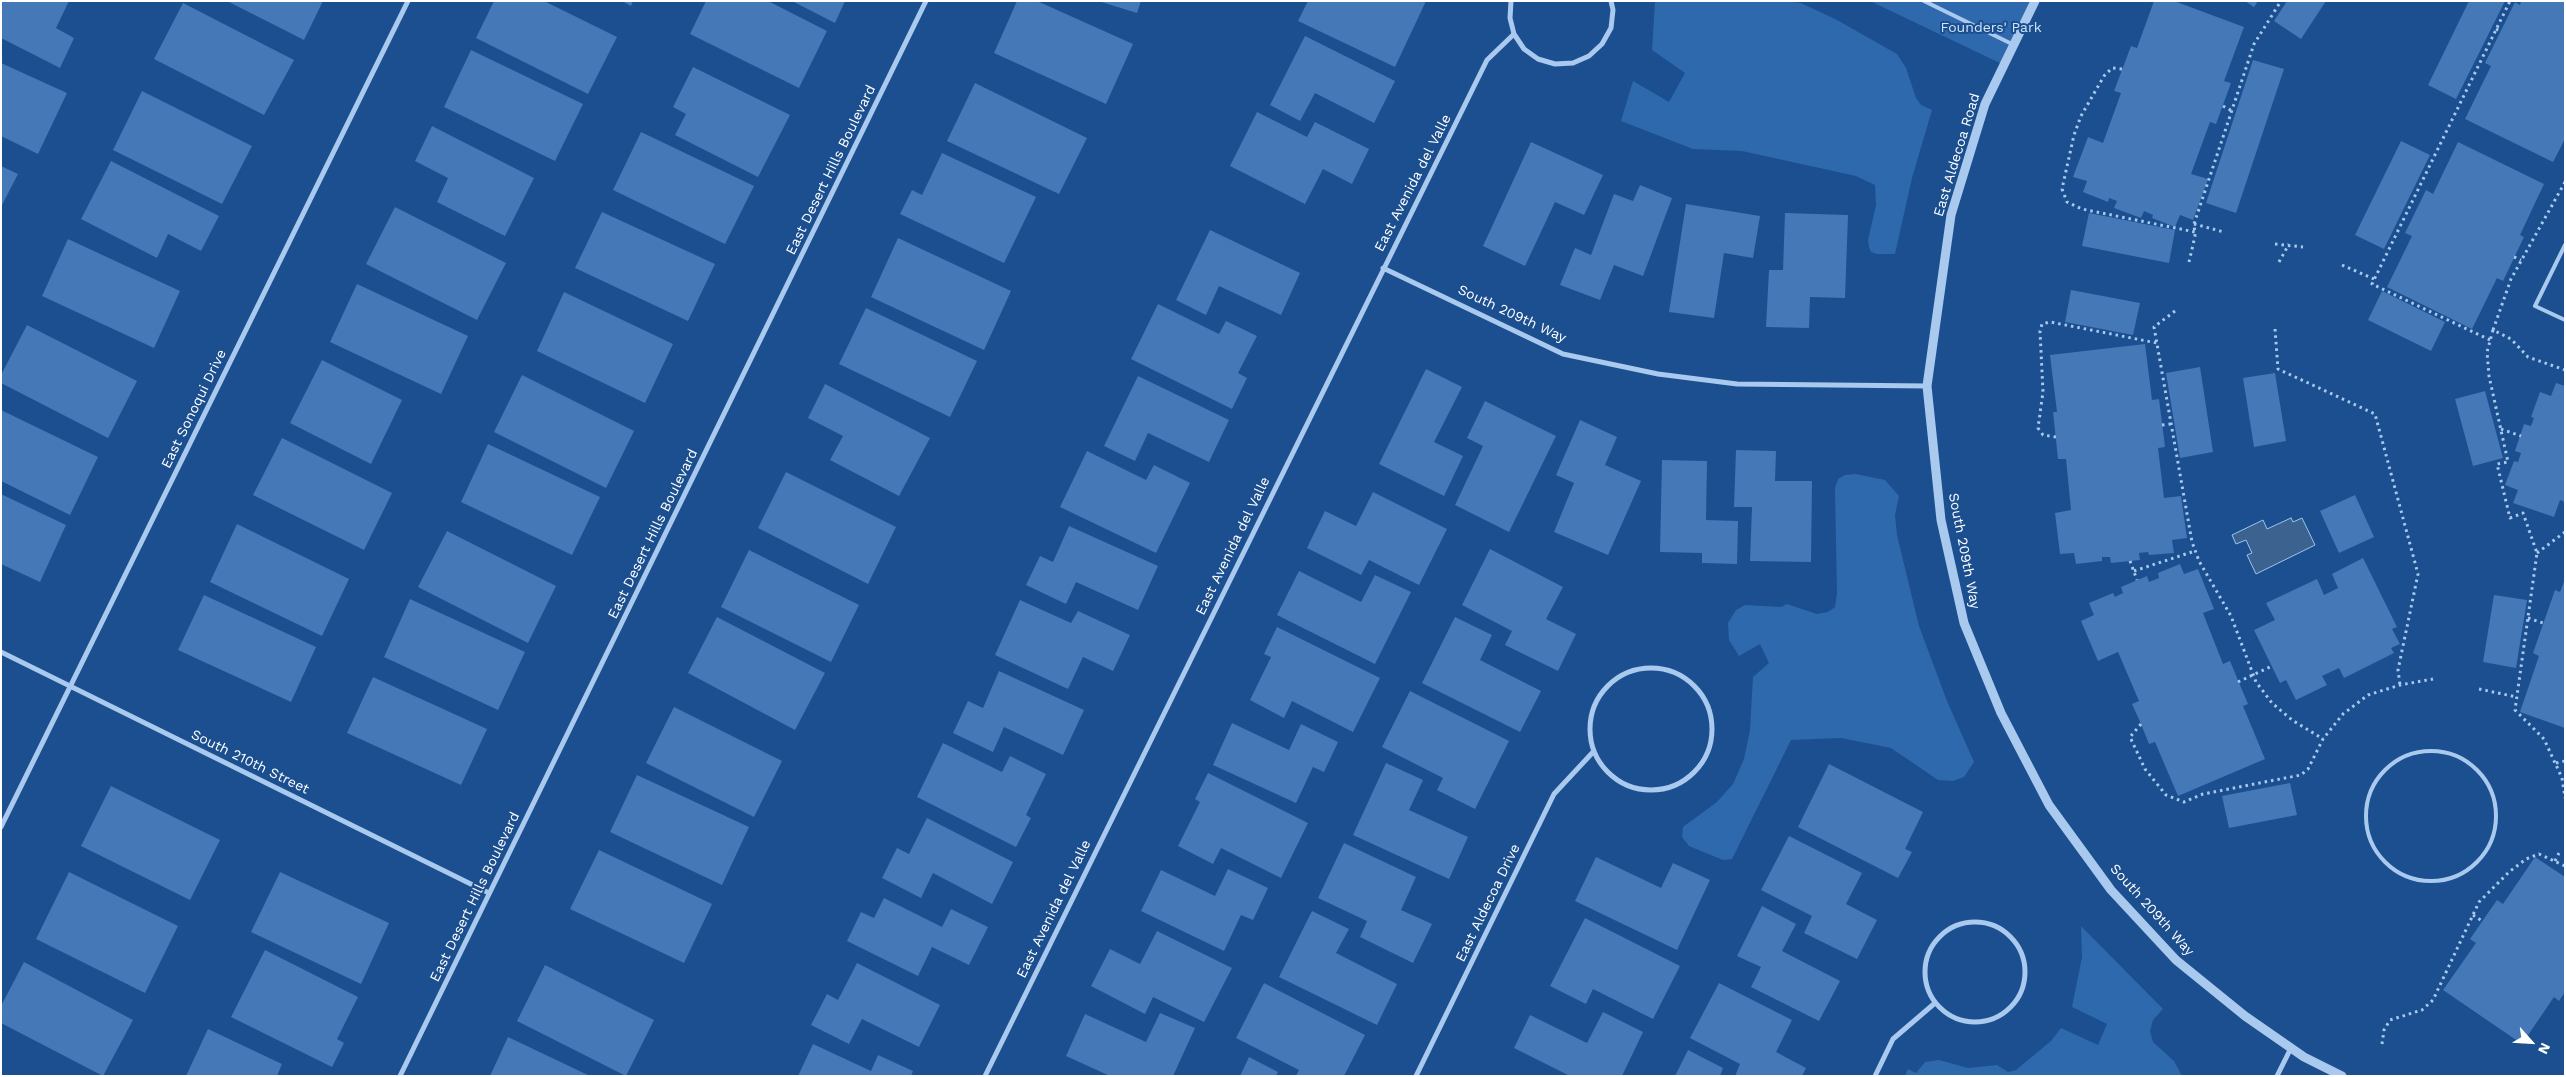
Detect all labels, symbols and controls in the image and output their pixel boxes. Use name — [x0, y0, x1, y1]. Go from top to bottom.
park label: Founders' Park — [1940, 20, 2042, 36]
street label: East Desert Hills Boulevard — [783, 82, 879, 258]
street label: East Aldecoa Road — [1930, 91, 1984, 219]
street label: East Avenida del Valle — [1371, 112, 1455, 254]
street label: South 209th Way — [1455, 282, 1569, 346]
street label: East Sonoqui Drive — [158, 347, 230, 471]
street label: East Desert Hills Boulevard — [605, 446, 701, 622]
street label: East Avenida del Valle — [1192, 474, 1274, 618]
street label: South 209th Way — [1945, 492, 1983, 610]
street label: South 210th Street — [188, 726, 312, 798]
street label: East Desert Hills Boulevard — [427, 809, 523, 985]
street label: East Avenida del Valle — [1013, 837, 1095, 981]
street label: East Aldecoa Drive — [1452, 841, 1524, 965]
street label: South 209th Way — [2106, 861, 2198, 959]
north arrow — [2506, 1017, 2556, 1067]
text: N — [2535, 1040, 2554, 1057]

